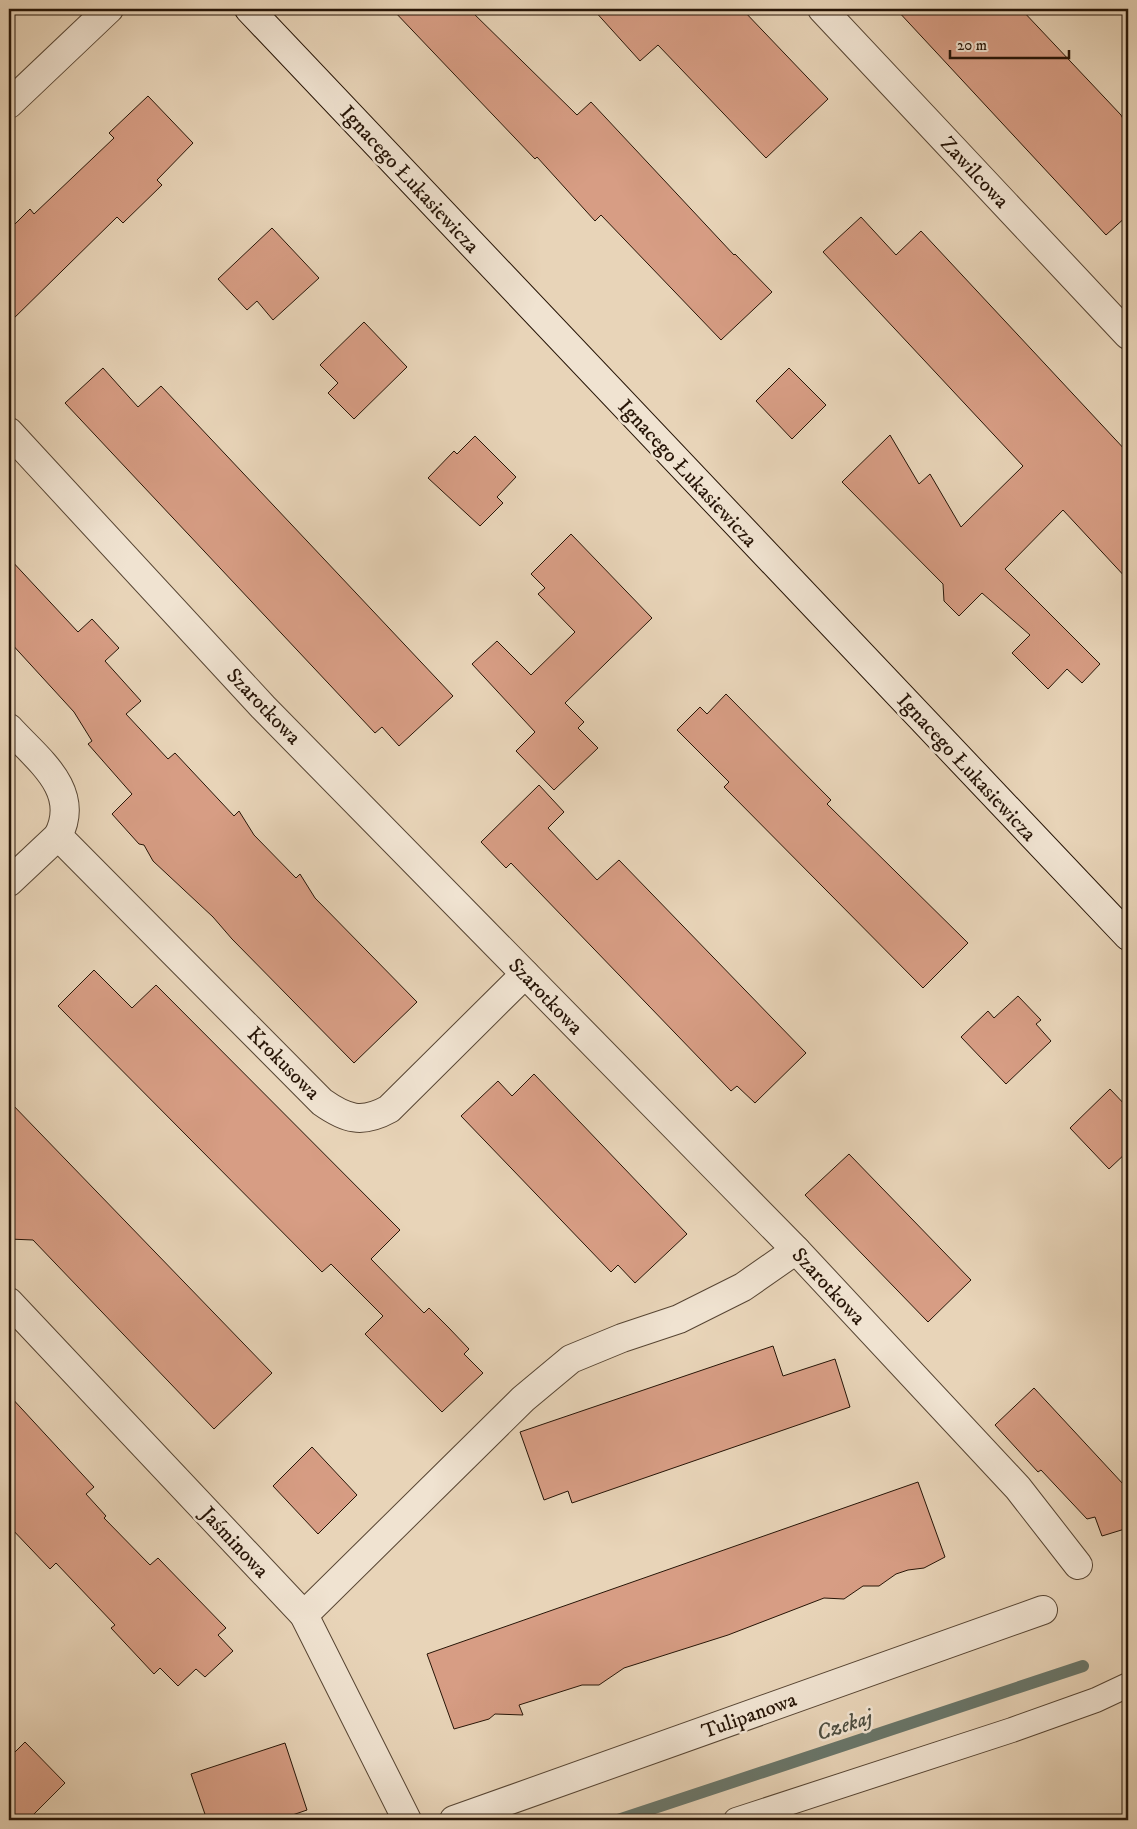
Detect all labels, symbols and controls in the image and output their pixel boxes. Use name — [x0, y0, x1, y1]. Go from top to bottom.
scale bar — [950, 28, 1068, 60]
text: 20 m — [957, 36, 987, 55]
street label: Ignacego Łukasiewicza — [334, 100, 485, 259]
street label: Zawilcowa — [934, 131, 1014, 214]
street label: Ignacego Łukasiewicza — [612, 394, 763, 553]
street label: Szarotkowa — [220, 663, 306, 750]
street label: Ignacego Łukasiewicza — [891, 688, 1042, 847]
street label: Szarotkowa — [502, 953, 588, 1040]
street label: Krokusowa — [241, 1022, 325, 1106]
street label: Szarotkowa — [786, 1243, 871, 1331]
street label: Jaśminowa — [193, 1500, 274, 1584]
street label: Tulipanowa — [698, 1687, 800, 1745]
water label: Czekaj — [813, 1703, 877, 1747]

